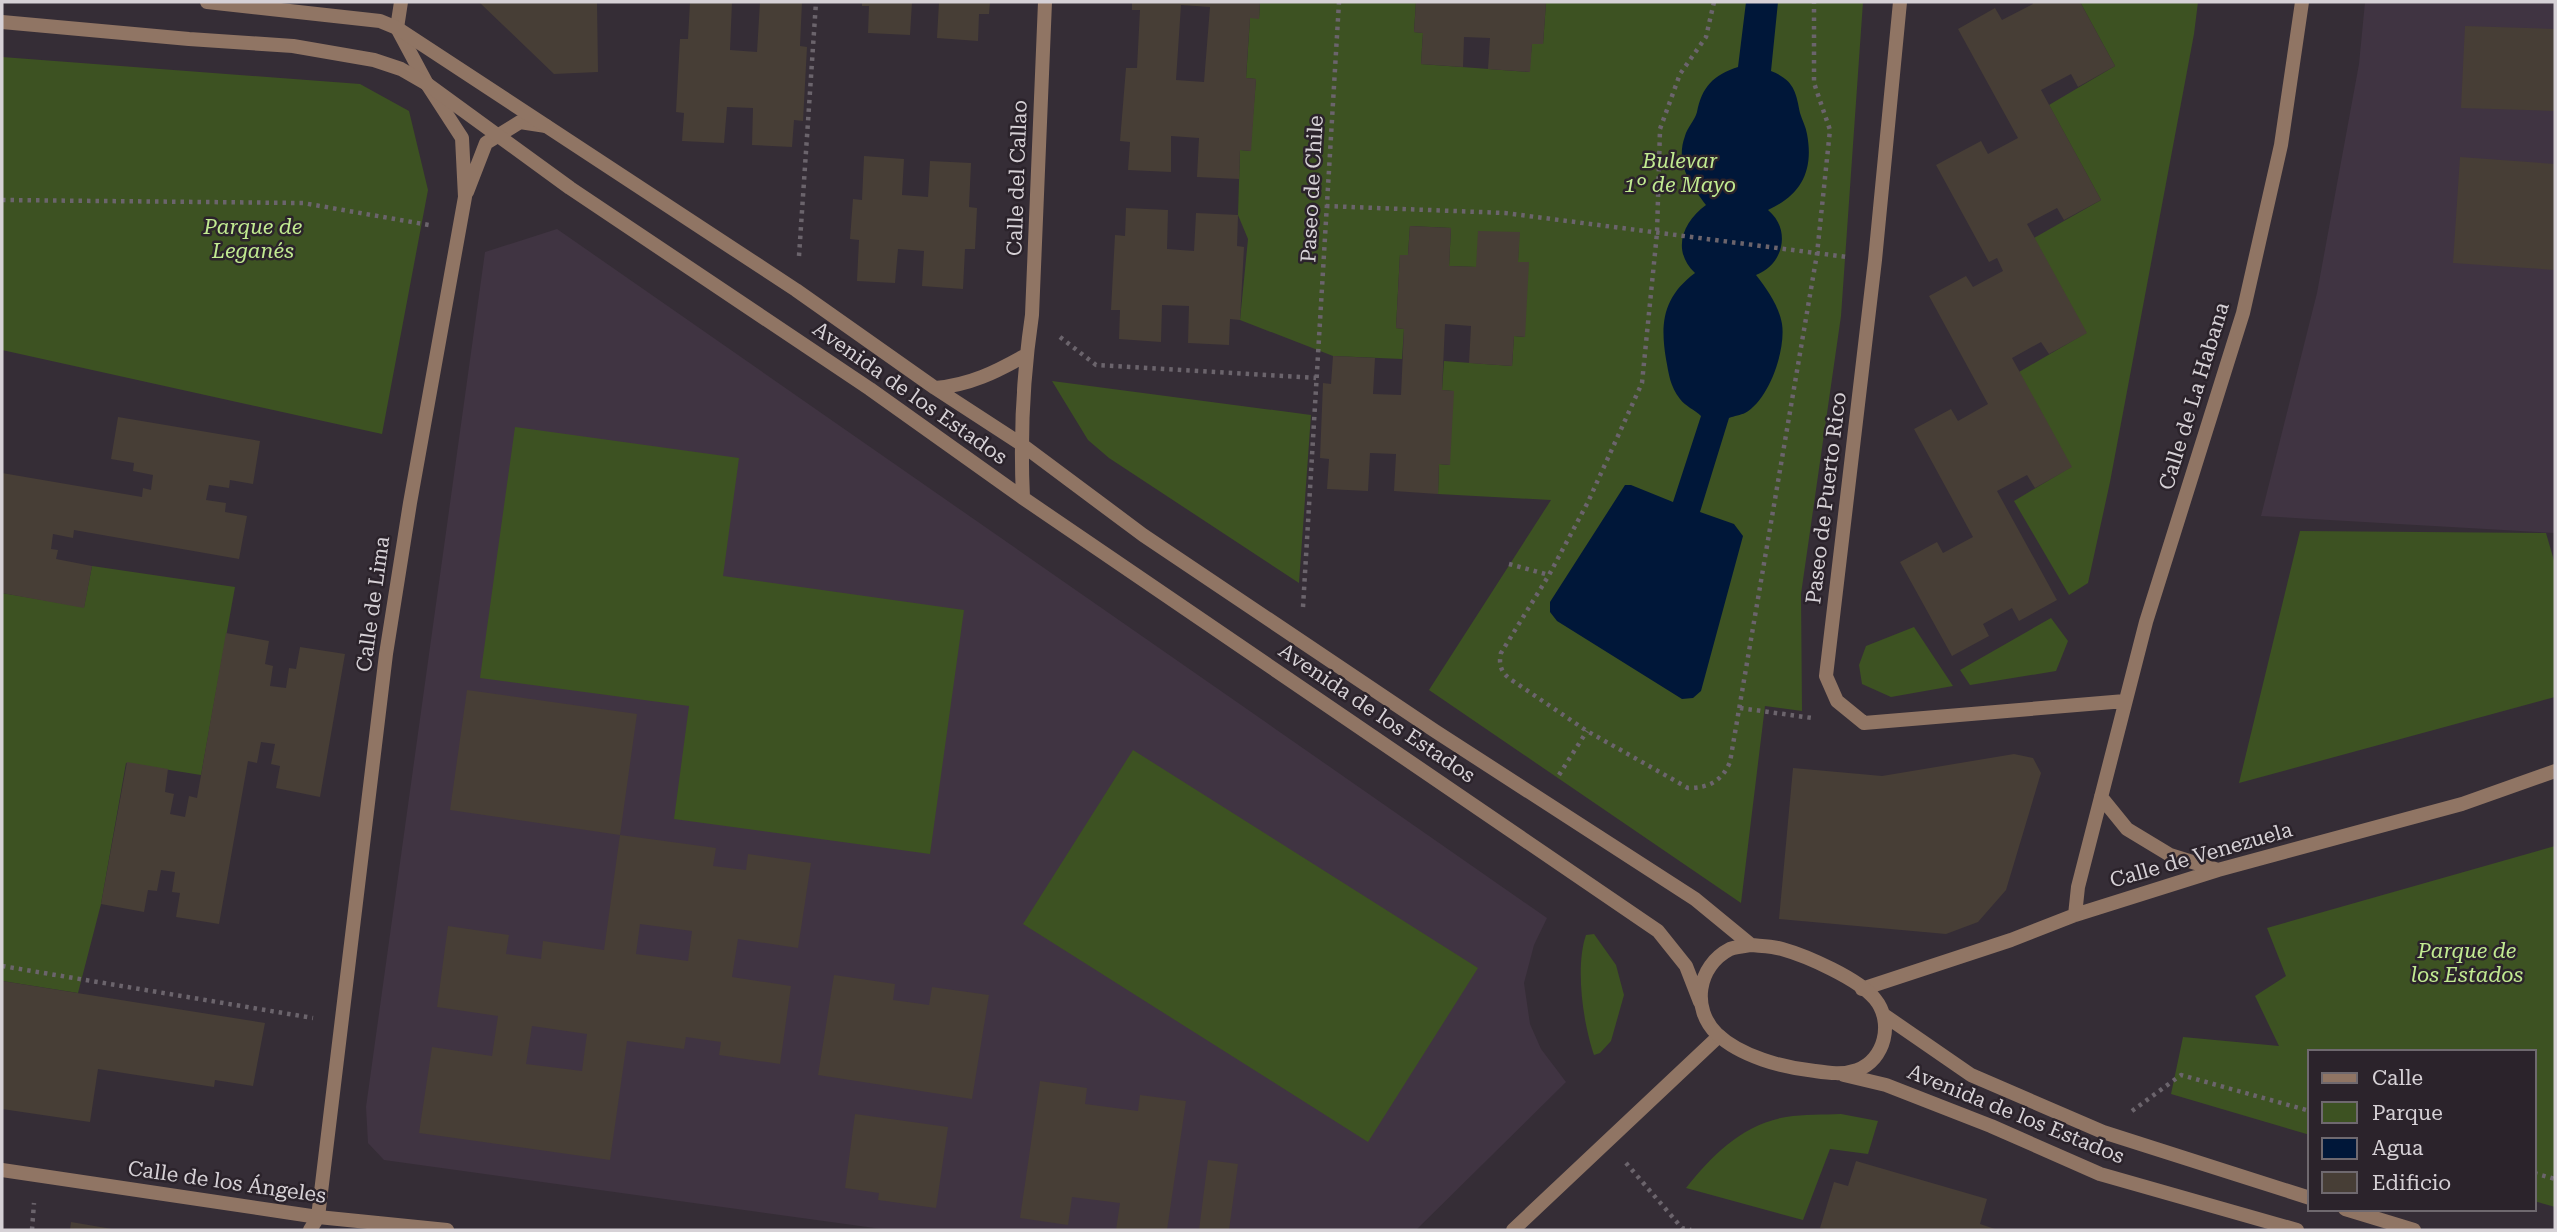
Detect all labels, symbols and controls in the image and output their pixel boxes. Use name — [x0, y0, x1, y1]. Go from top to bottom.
street label: Calle del Callao — [1002, 99, 1032, 257]
street label: Paseo de Chile — [1296, 115, 1328, 263]
park label: Bulevar 1º de Mayo — [1624, 149, 1736, 197]
park label: Parque de Leganés — [203, 215, 302, 263]
street label: Calle de La Habana — [2154, 299, 2234, 493]
street label: Avenida de los Estados — [808, 317, 1012, 469]
street label: Paseo de Puerto Rico — [1801, 391, 1851, 605]
street label: Calle de Lima — [352, 534, 394, 673]
street label: Avenida de los Estados — [1274, 638, 1480, 788]
street label: Calle de Venezuela — [2107, 817, 2296, 893]
park label: Parque de los Estados — [2411, 939, 2523, 987]
legend — [2308, 1050, 2536, 1211]
street label: Avenida de los Estados — [1904, 1059, 2128, 1169]
text: Calle — [2372, 1066, 2423, 1090]
text: Parque — [2372, 1101, 2443, 1125]
text: Agua — [2372, 1136, 2424, 1160]
street label: Calle de los Ángeles — [126, 1155, 328, 1208]
text: Edificio — [2372, 1171, 2451, 1195]

